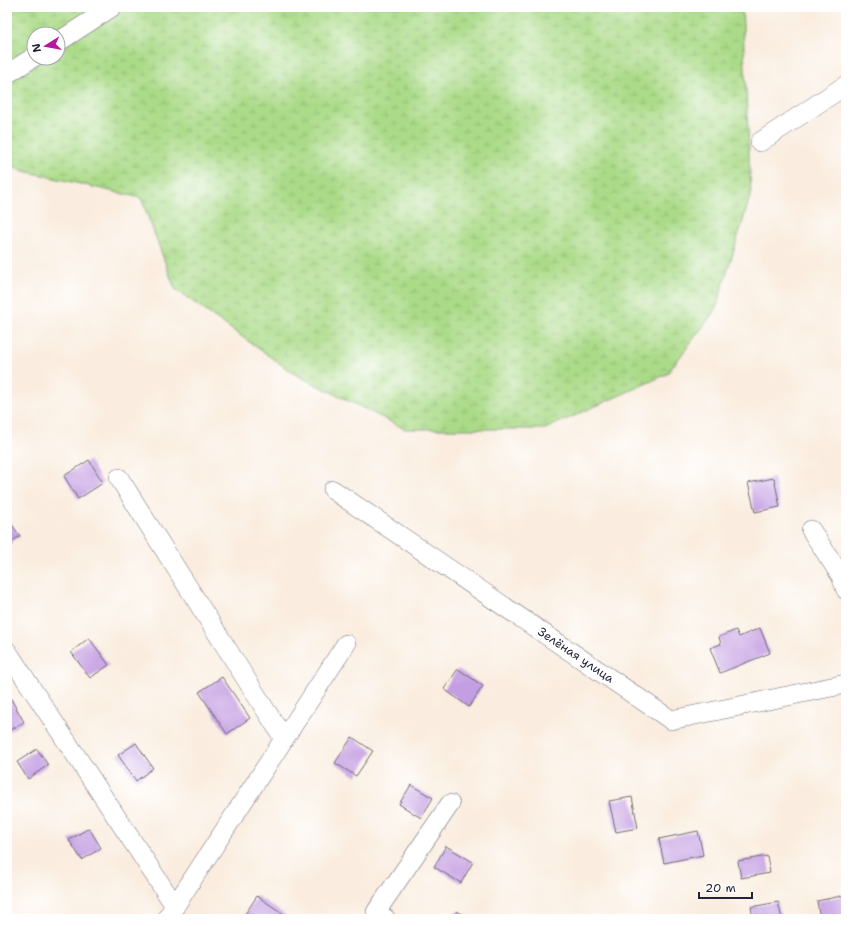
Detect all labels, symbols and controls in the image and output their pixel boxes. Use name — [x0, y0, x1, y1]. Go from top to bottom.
north arrow — [26, 26, 66, 66]
text: N — [28, 42, 45, 54]
street label: Зелёная улица — [535, 624, 618, 687]
scale bar — [699, 874, 752, 900]
text: 20 m — [705, 880, 736, 896]

